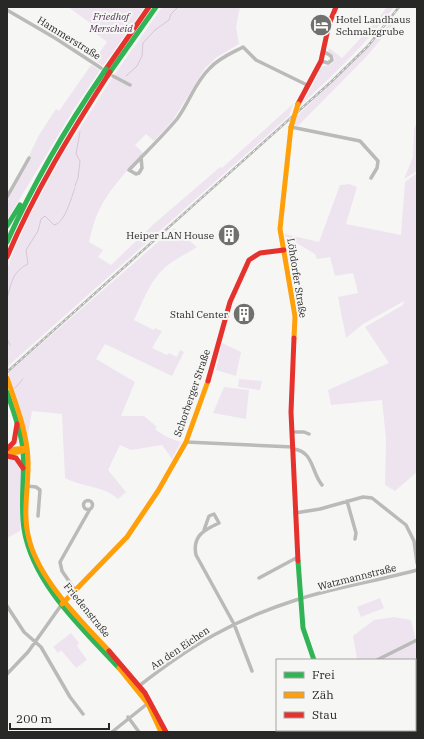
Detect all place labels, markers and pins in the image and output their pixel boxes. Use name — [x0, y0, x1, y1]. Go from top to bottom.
hotel icon: Hotel Landhaus Schmalzgrube — [308, 12, 334, 38]
place label: Hotel Landhaus Schmalzgrube — [336, 13, 410, 38]
building icon: Heiper LAN House — [216, 222, 242, 248]
place label: Heiper LAN House — [126, 229, 214, 242]
building icon: Stahl Center — [231, 301, 257, 327]
place label: Stahl Center — [170, 308, 229, 321]

